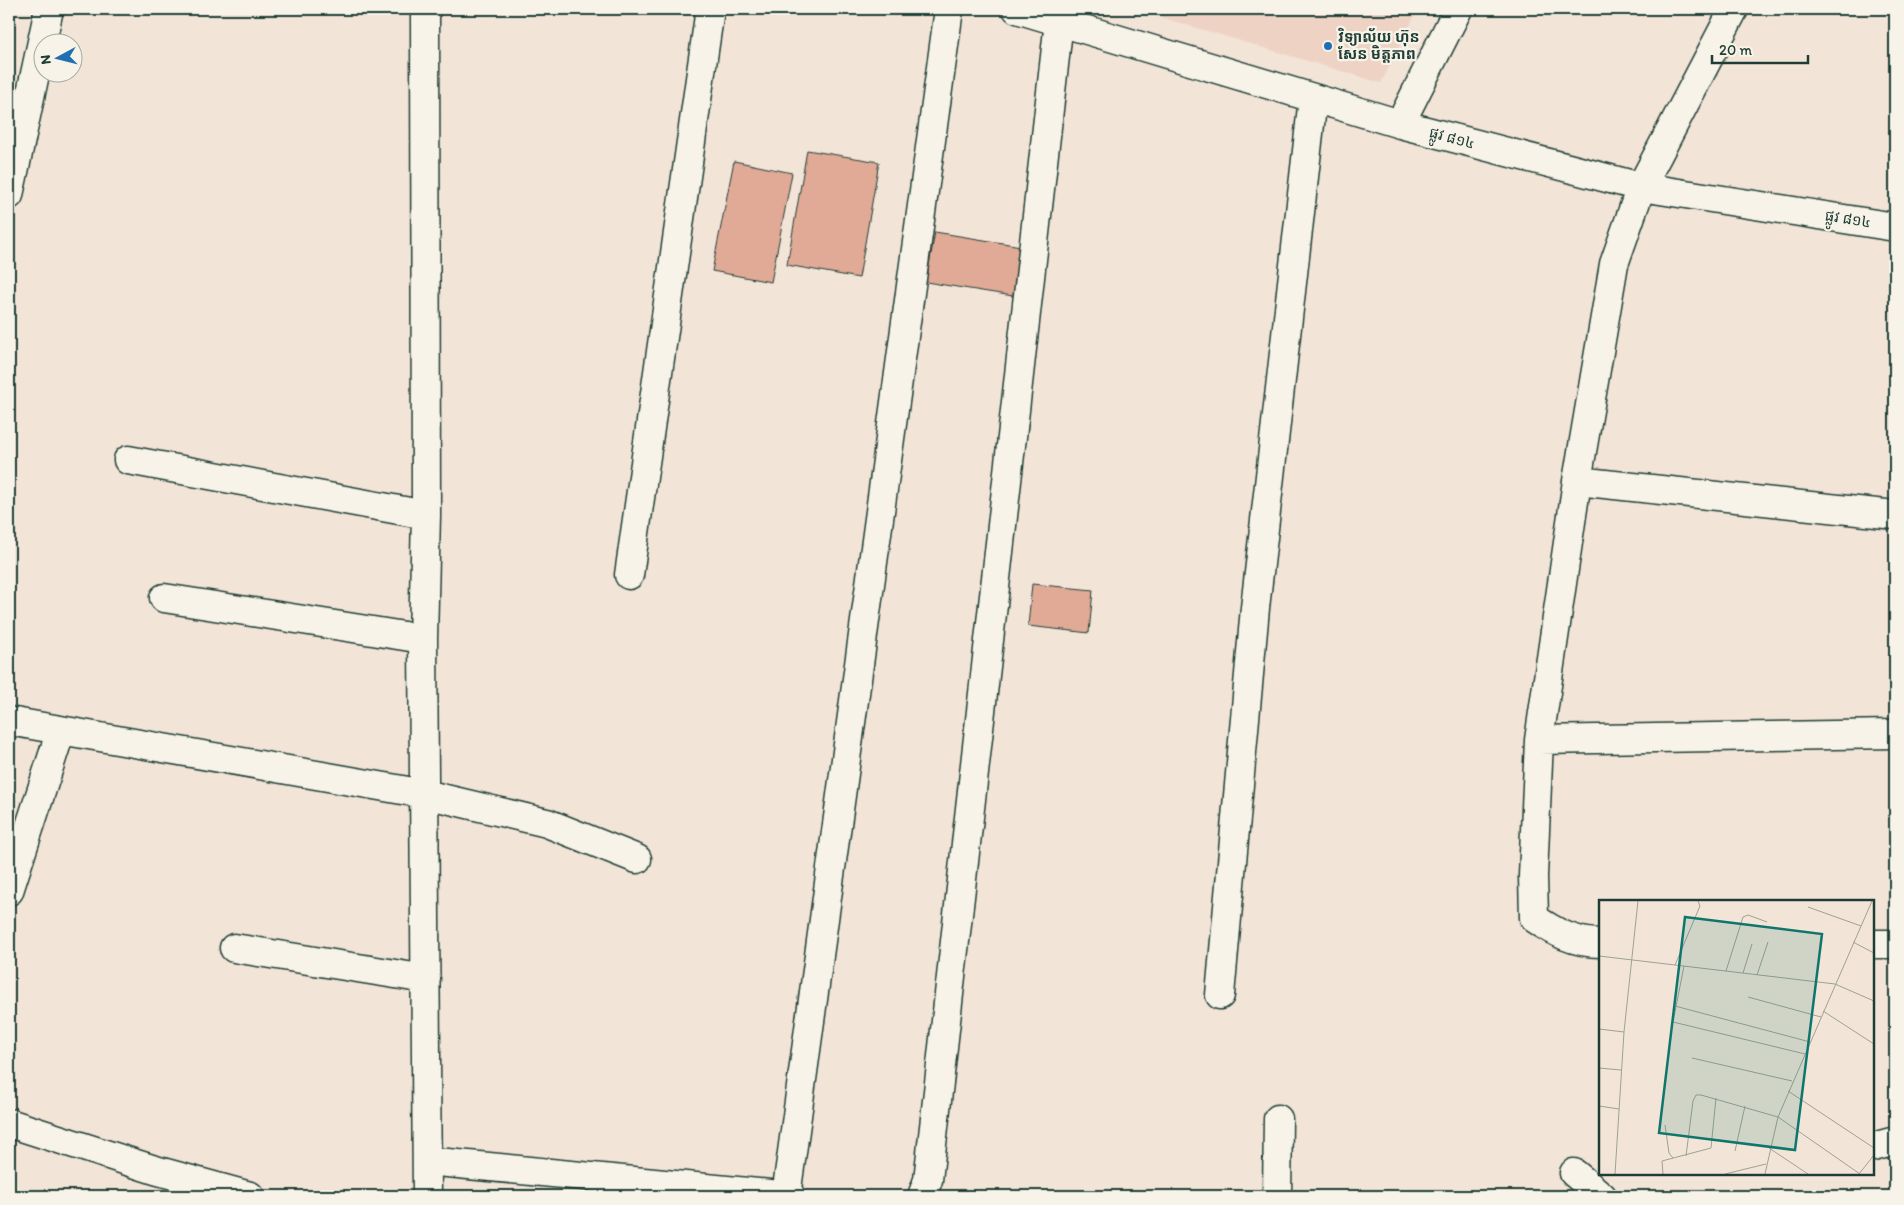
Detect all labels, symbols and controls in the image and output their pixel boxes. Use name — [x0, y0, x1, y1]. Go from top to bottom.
place label: វិទ្យាល័យ ហ៊ុន សែន មិត្តភាព — [1337, 27, 1420, 63]
north arrow — [32, 32, 82, 82]
scale bar — [1712, 32, 1808, 64]
marker: វិទ្យាល័យ ហ៊ុន សែន មិត្តភាព — [1322, 40, 1334, 52]
text: 20 m — [1719, 41, 1753, 59]
text: N — [37, 54, 55, 65]
street label: ផ្លូវ ៨១៤ — [1426, 123, 1477, 157]
street label: ផ្លូវ ៨១៤ — [1823, 206, 1872, 236]
inset map — [1599, 900, 1874, 1175]

